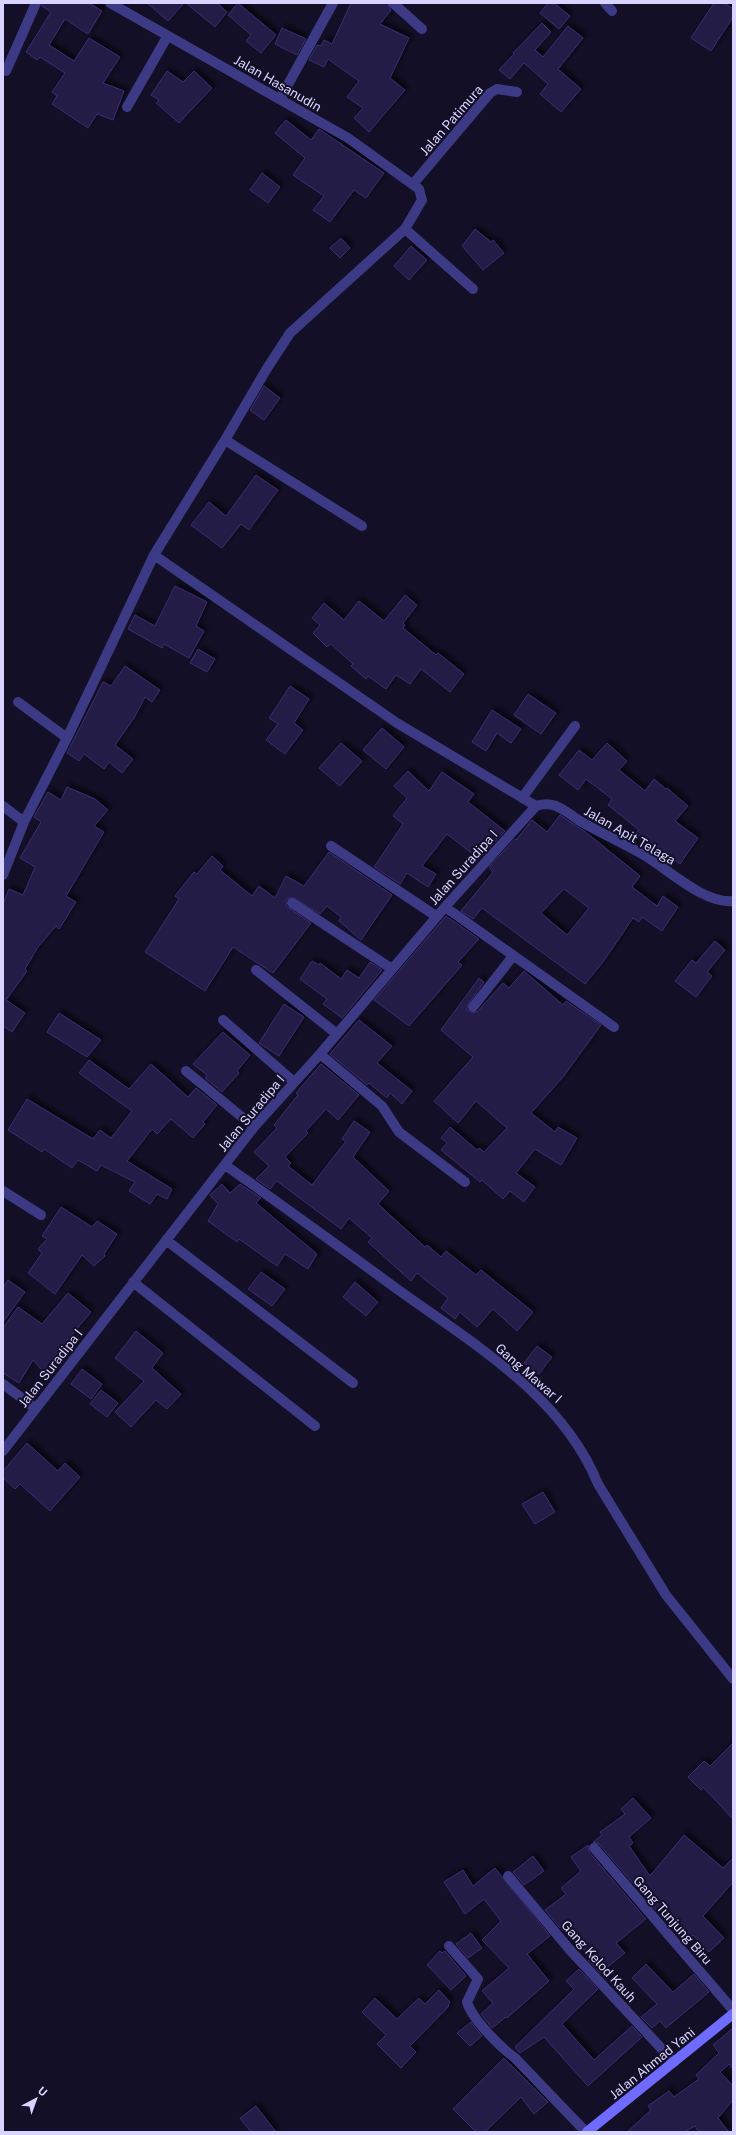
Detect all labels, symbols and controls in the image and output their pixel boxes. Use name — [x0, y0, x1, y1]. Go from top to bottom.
street label: Jalan Hasanudin — [231, 52, 324, 115]
street label: Jalan Patimura — [417, 82, 486, 159]
street label: Jalan Apit Telaga — [582, 803, 678, 868]
street label: Jalan Suradipa I — [426, 827, 501, 908]
street label: Jalan Suradipa I — [215, 1072, 288, 1155]
street label: Jalan Suradipa I — [15, 1326, 86, 1410]
street label: Gang Mawar I — [492, 1340, 565, 1406]
street label: Gang Tunjung Biru — [630, 1873, 715, 1968]
street label: Gang Kelod Kauh — [558, 1918, 639, 2005]
street label: Jalan Ahmad Yani — [607, 2025, 698, 2102]
north arrow — [16, 2079, 56, 2119]
text: U — [36, 2084, 50, 2099]

